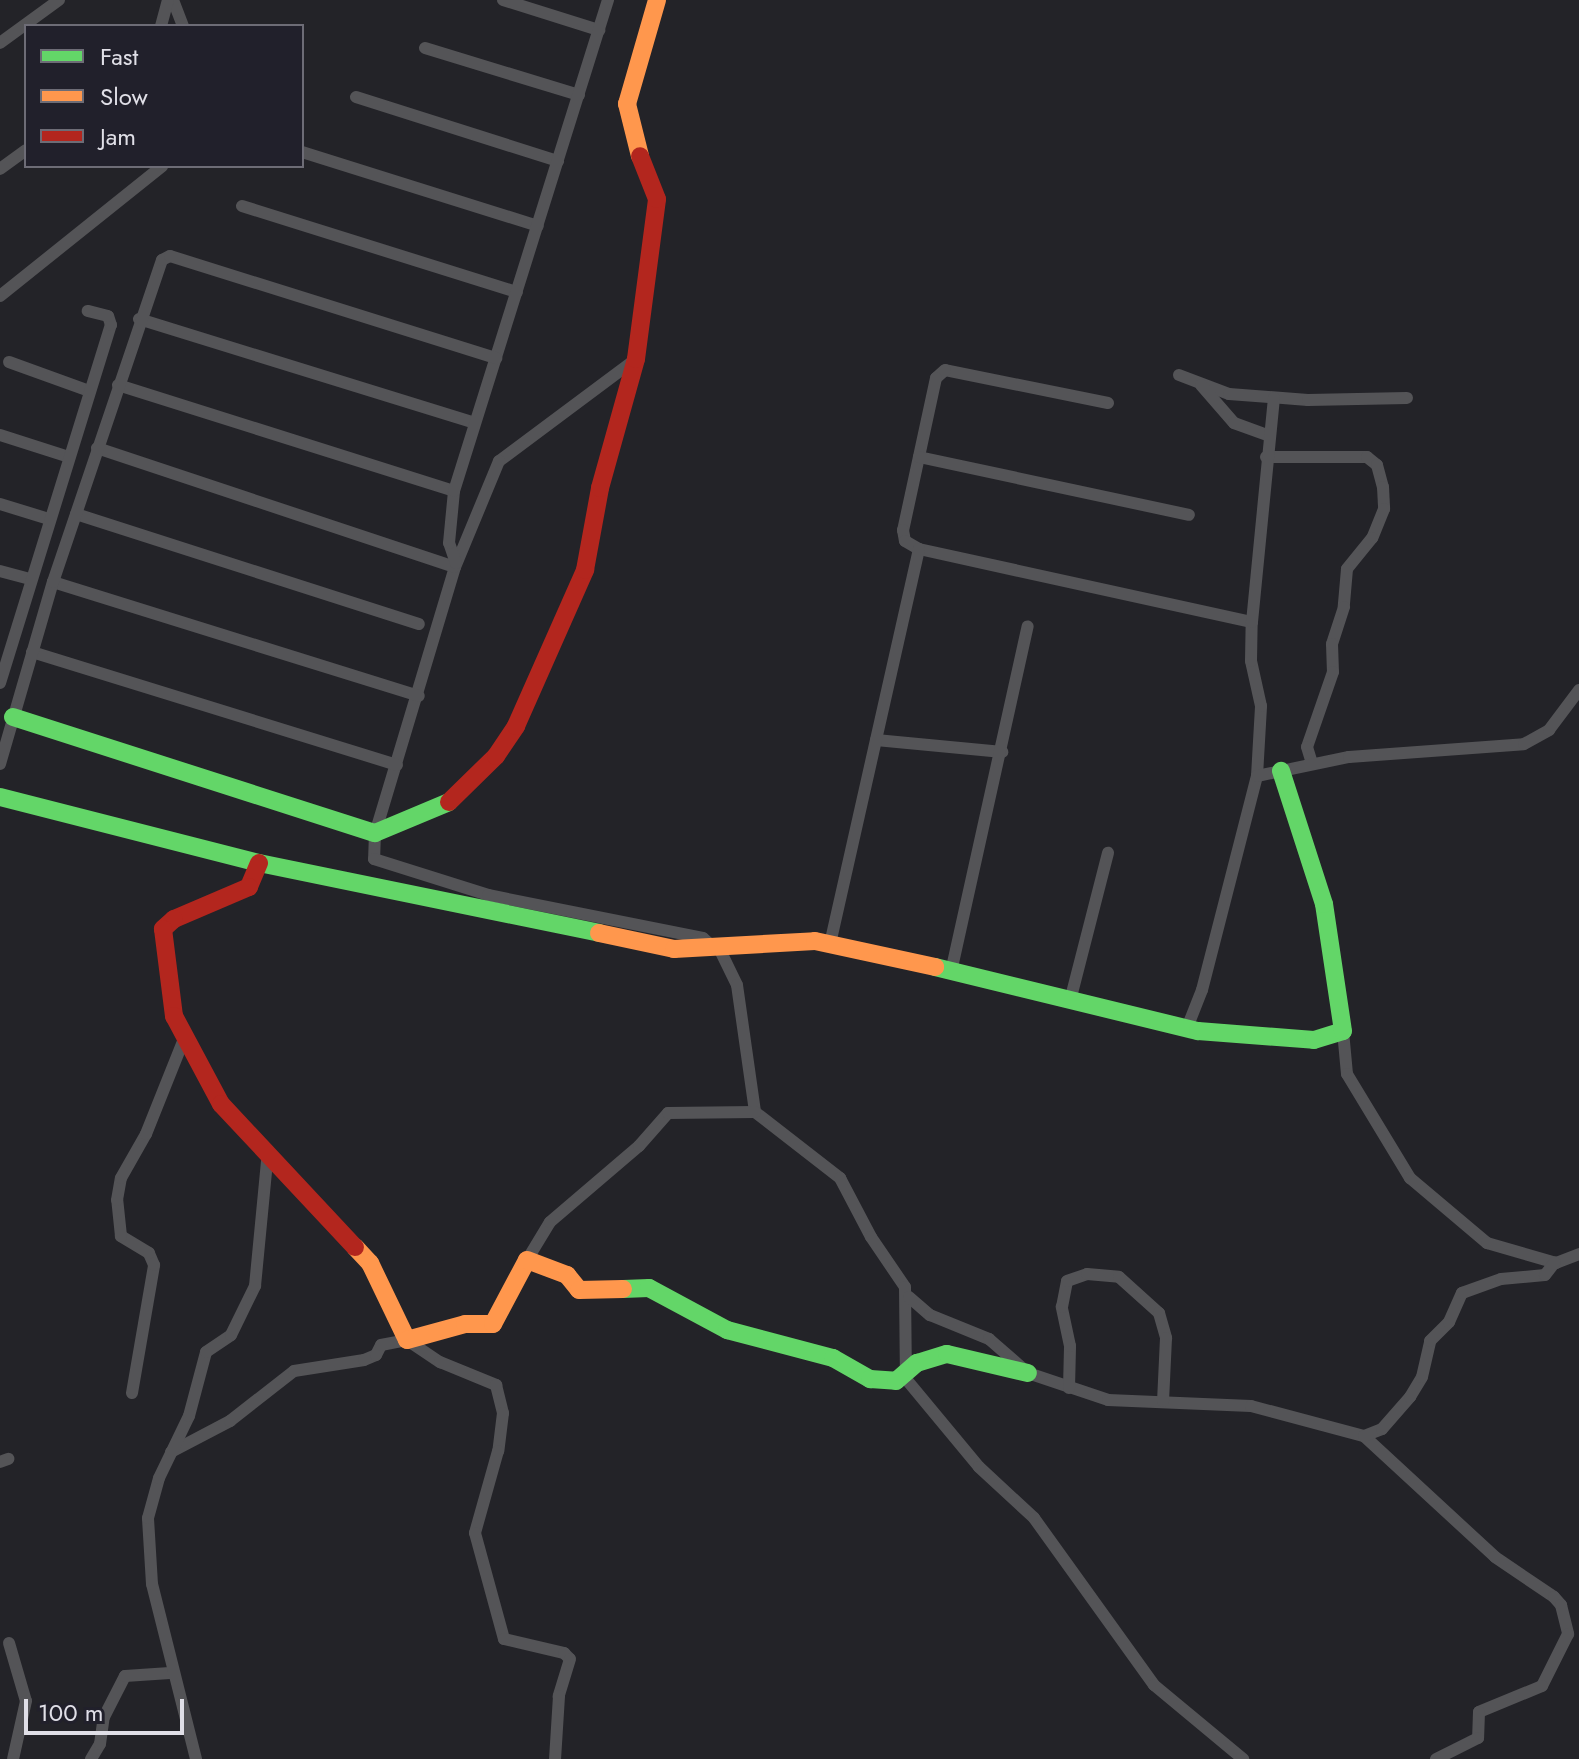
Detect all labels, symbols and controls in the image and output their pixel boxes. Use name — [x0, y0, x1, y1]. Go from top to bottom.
legend — [24, 24, 304, 168]
text: Fast — [100, 39, 138, 74]
text: Slow — [100, 79, 148, 114]
text: Jam — [100, 119, 136, 154]
scale bar — [28, 1683, 188, 1733]
text: 100 m — [38, 1695, 104, 1730]

